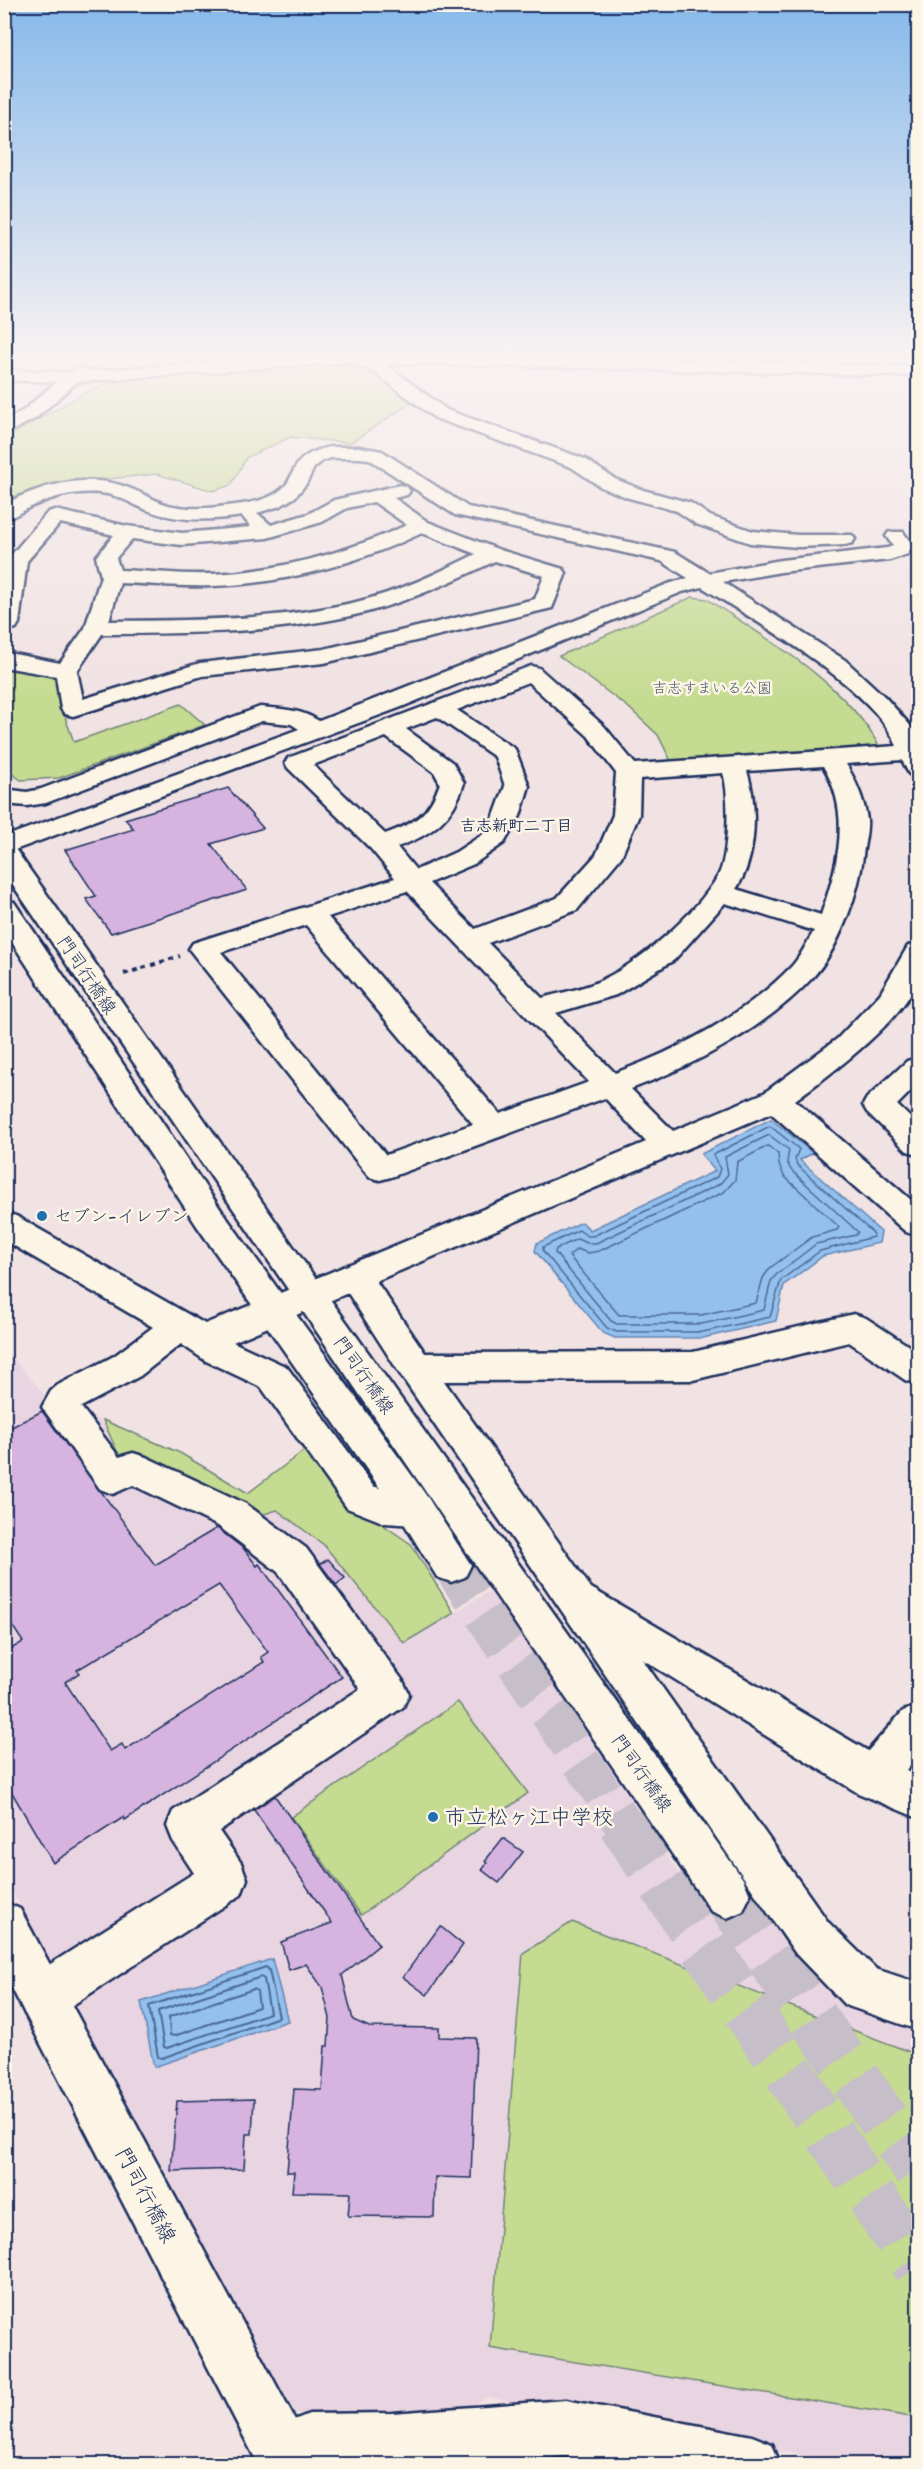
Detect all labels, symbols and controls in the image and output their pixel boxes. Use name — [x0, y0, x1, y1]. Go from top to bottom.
park label: 吉志すまいる公園 — [652, 678, 772, 698]
district label: 吉志新町二丁目 — [460, 815, 572, 836]
street label: 門司行橋線 — [52, 931, 122, 1019]
place label: セブン-イレブン — [54, 1204, 189, 1228]
marker: セブン-イレブン — [35, 1209, 49, 1223]
street label: 門司行橋線 — [328, 1331, 400, 1419]
street label: 門司行橋線 — [606, 1729, 678, 1817]
place label: 市立松ヶ江中学校 — [445, 1803, 613, 1831]
marker: 市立松ヶ江中学校 — [426, 1810, 440, 1824]
street label: 門司行橋線 — [109, 2142, 183, 2248]

